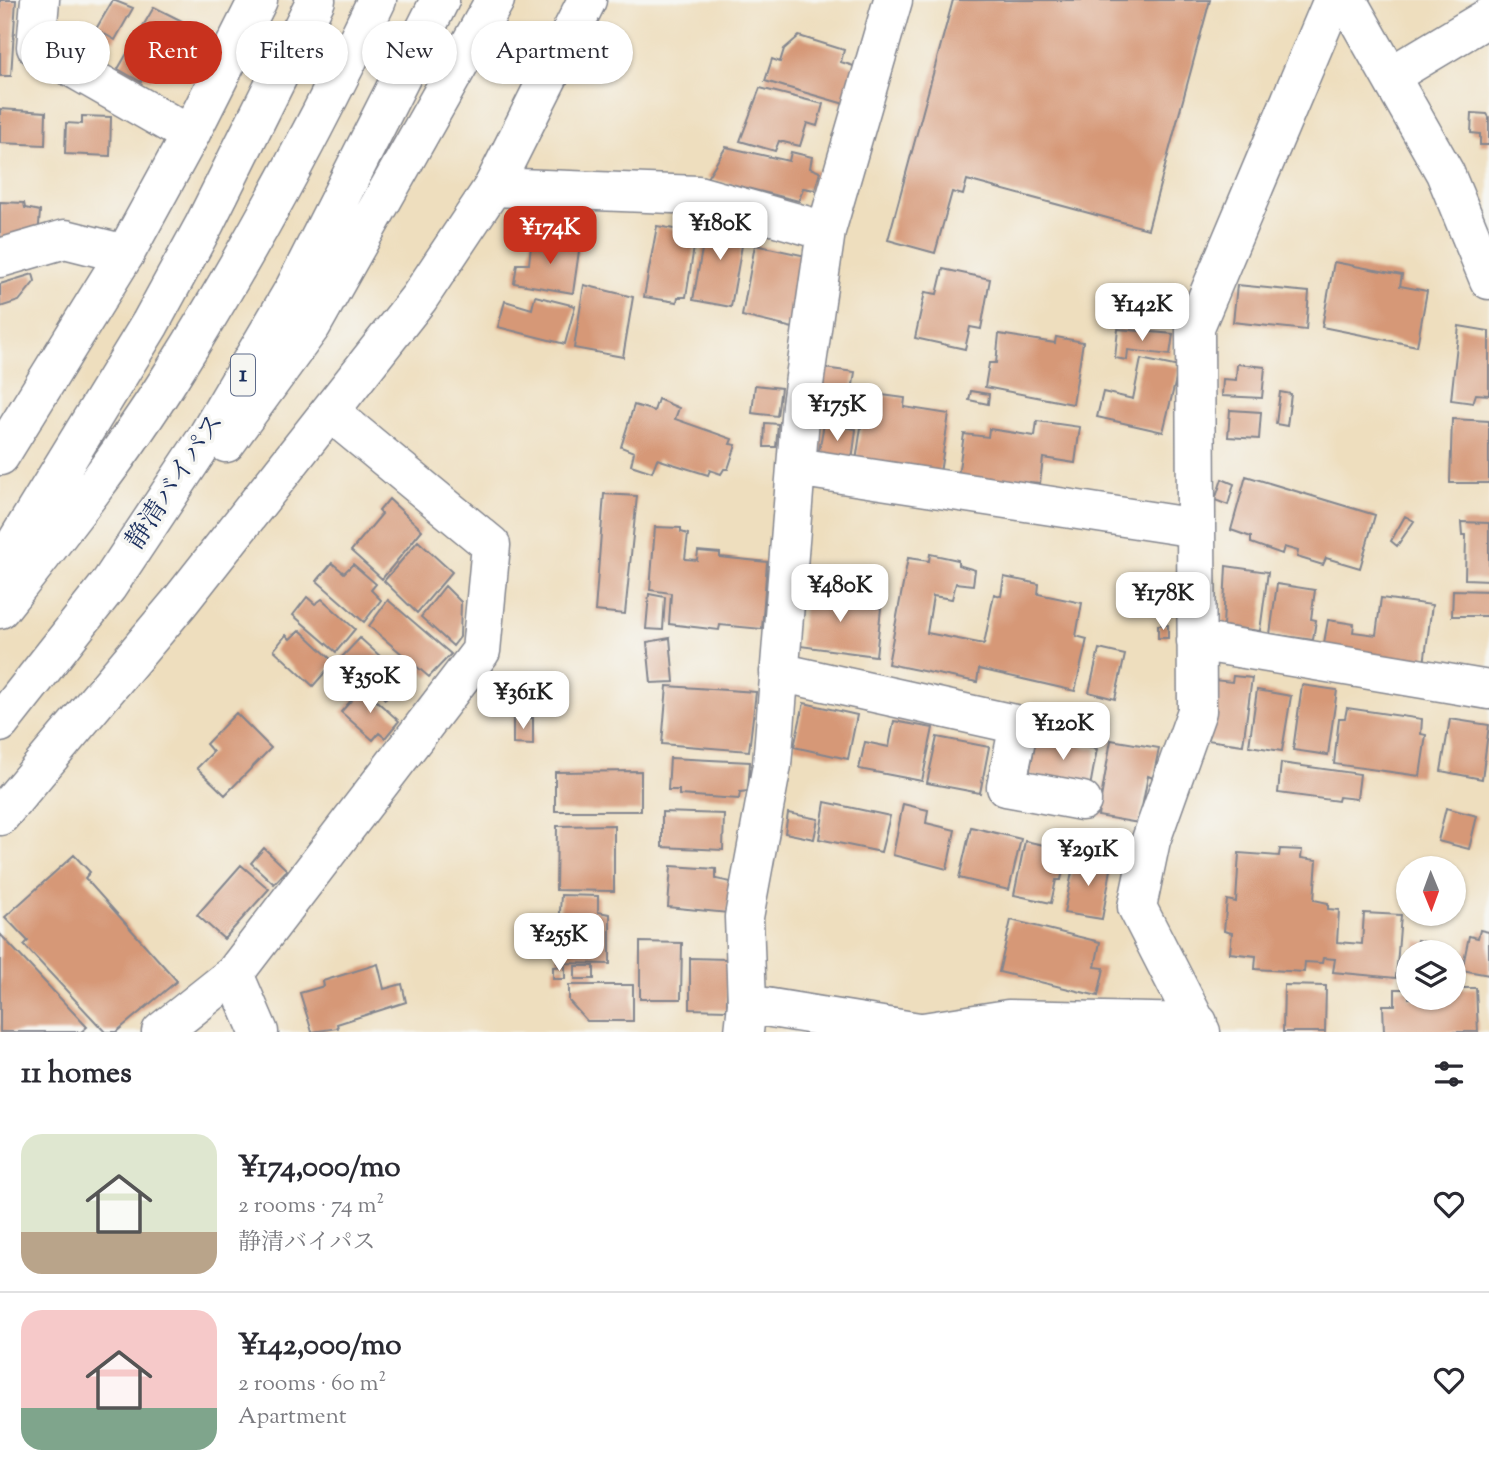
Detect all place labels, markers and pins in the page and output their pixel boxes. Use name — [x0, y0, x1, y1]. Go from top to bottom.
pin: ¥180K — [671, 202, 769, 262]
pin: ¥174K — [501, 206, 599, 266]
pin: ¥142K — [1093, 284, 1191, 343]
pin: ¥175K — [788, 384, 886, 443]
pin: ¥480K — [791, 564, 889, 624]
pin: ¥178K — [1114, 572, 1212, 632]
pin: ¥350K — [321, 656, 419, 715]
pin: ¥361K — [474, 672, 572, 731]
pin: ¥120K — [1014, 702, 1112, 762]
pin: ¥291K — [1039, 828, 1137, 888]
pin: ¥255K — [510, 914, 608, 973]

